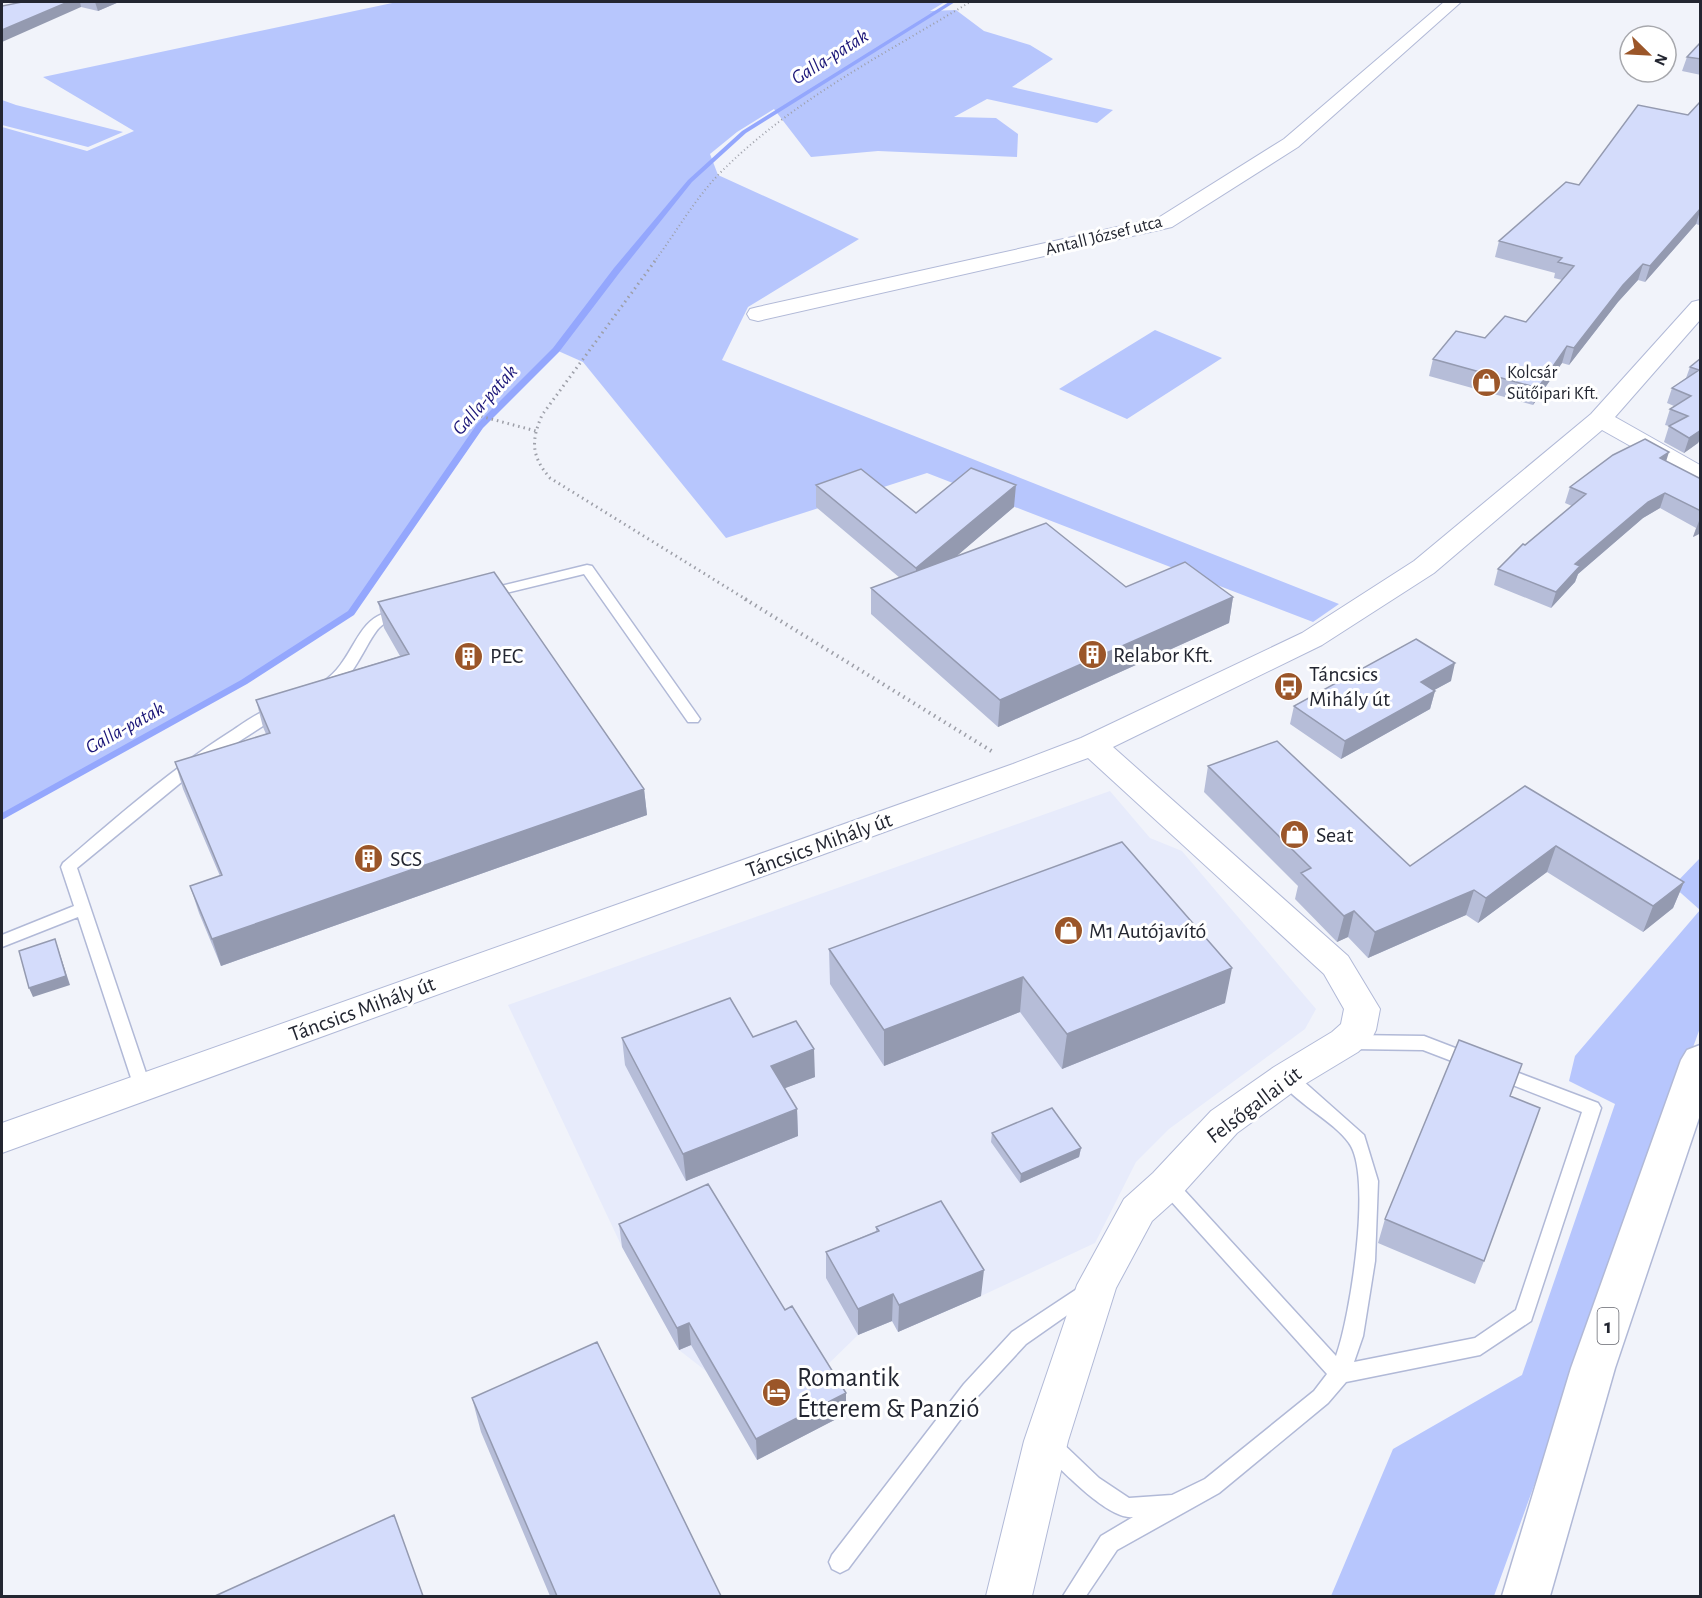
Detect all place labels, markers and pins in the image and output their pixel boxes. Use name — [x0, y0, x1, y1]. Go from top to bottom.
place label: Kolcsár Sütőipari Kft. — [1507, 364, 1599, 403]
shop icon: Kolcsár Sütőipari Kft. — [1470, 367, 1502, 399]
building icon: Relabor Kft. — [1076, 639, 1108, 671]
building icon: PEC — [453, 640, 485, 672]
place label: Relabor Kft. — [1113, 644, 1213, 666]
place label: PEC — [490, 645, 523, 667]
place label: Táncsics Mihály út — [1309, 663, 1390, 710]
bus stop icon: Táncsics Mihály út — [1272, 671, 1304, 703]
shop icon: Seat — [1279, 819, 1311, 851]
place label: Seat — [1316, 824, 1353, 846]
building icon: SCS — [353, 843, 385, 875]
place label: SCS — [390, 848, 422, 870]
shop icon: M1 Autójavító — [1052, 915, 1084, 947]
place label: M1 Autójavító — [1089, 920, 1206, 942]
place label: Romantik Étterem & Panzió — [797, 1364, 980, 1422]
hotel icon: Romantik Étterem & Panzió — [760, 1377, 792, 1409]

